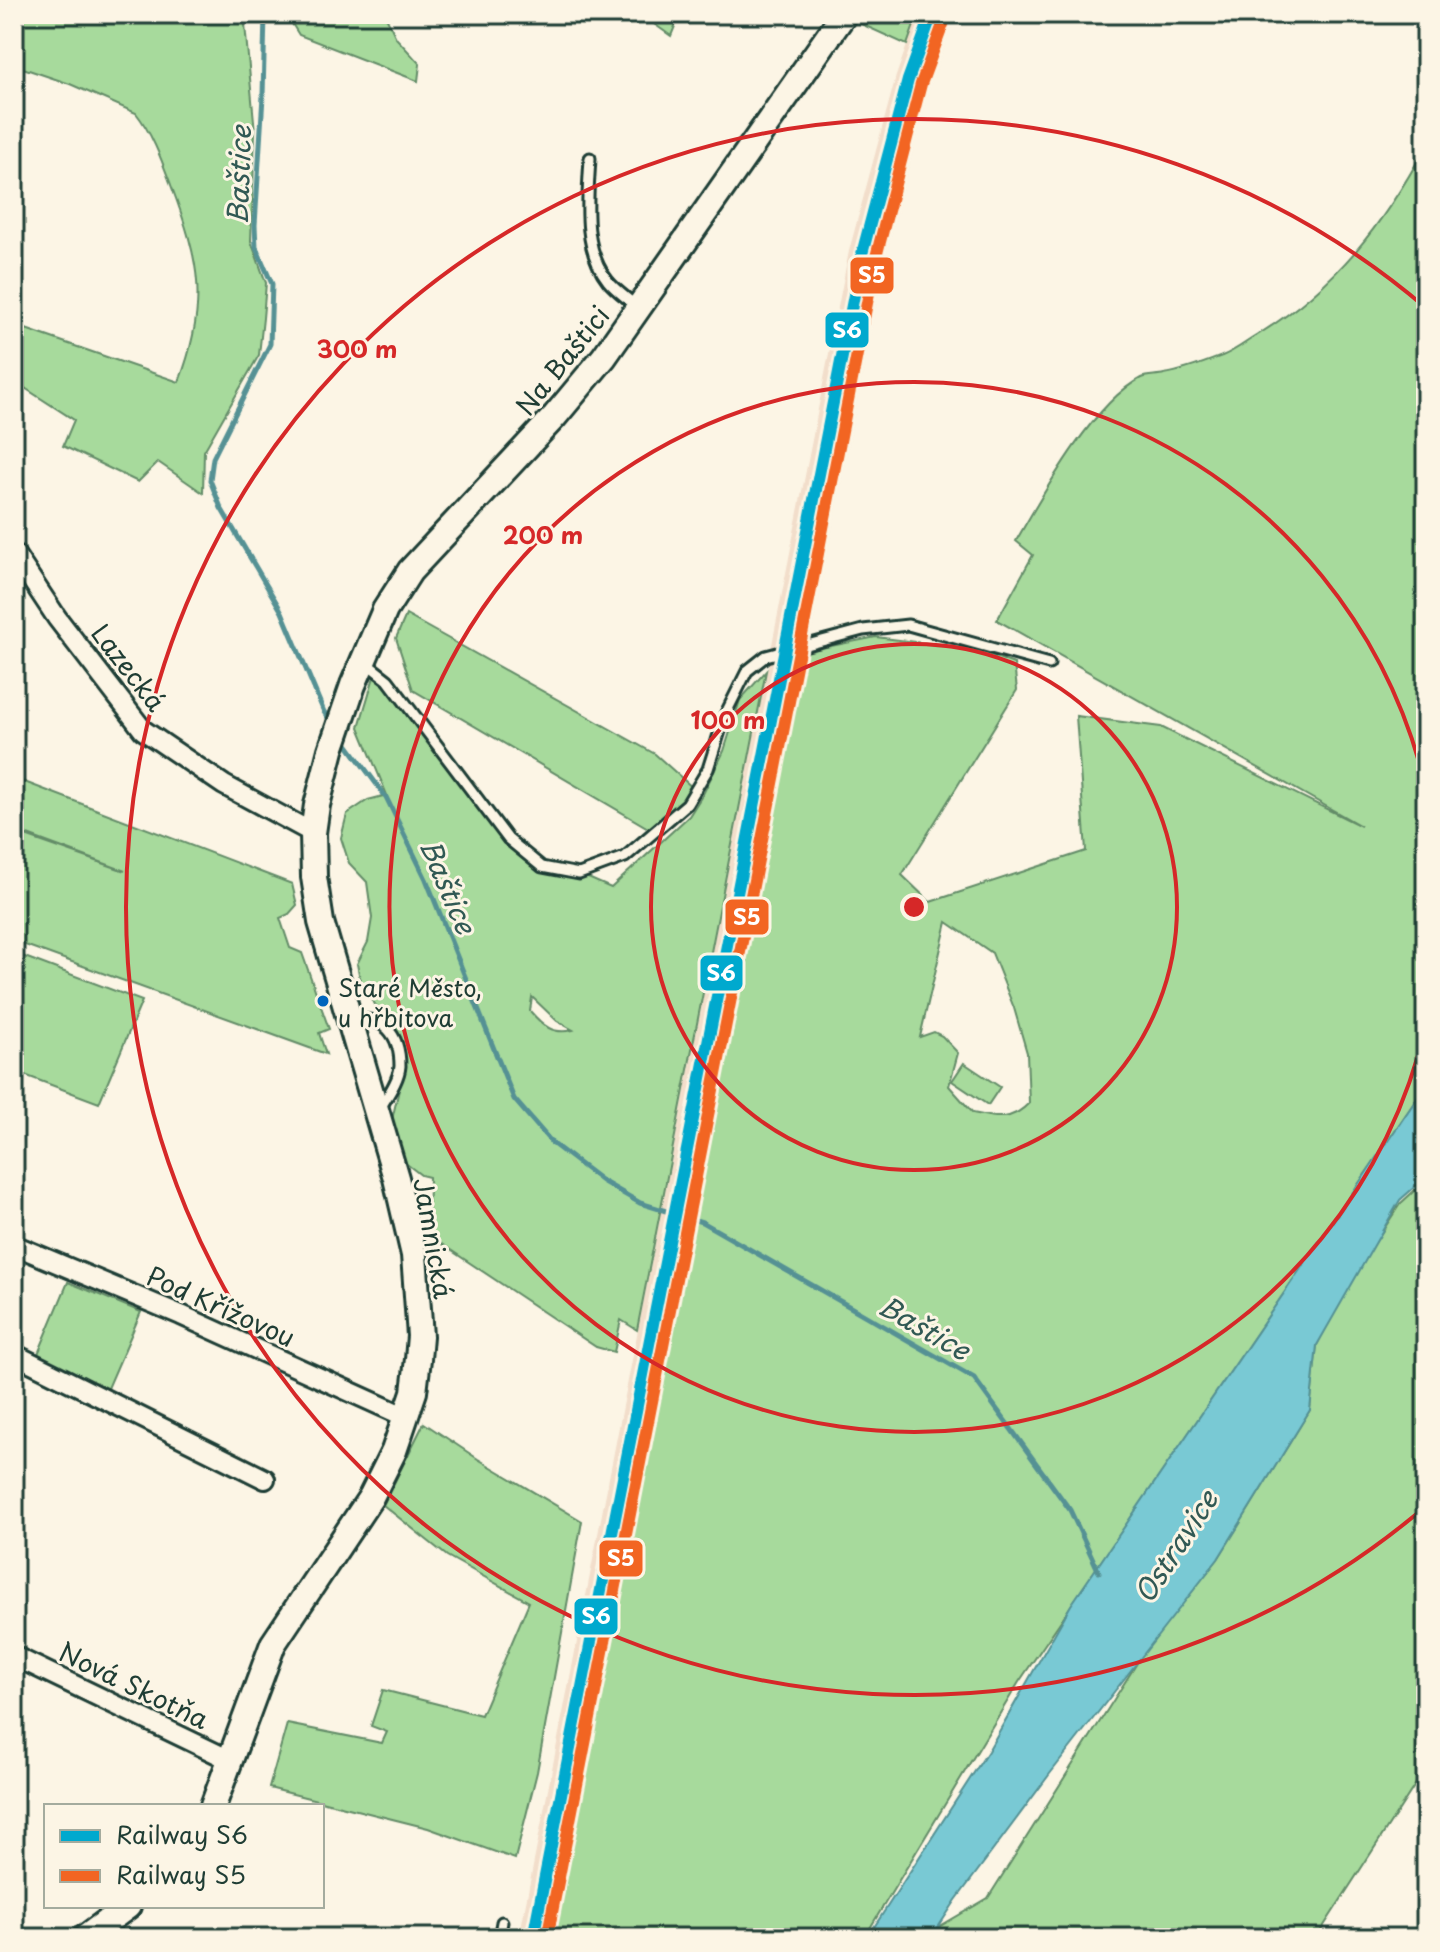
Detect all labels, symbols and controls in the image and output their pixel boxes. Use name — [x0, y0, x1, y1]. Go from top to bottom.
water label: Baštice — [215, 123, 261, 225]
line badge: S5 — [849, 256, 895, 295]
text: S5 — [858, 257, 886, 290]
street label: Na Baštici — [506, 297, 618, 423]
line badge: S6 — [824, 311, 870, 349]
text: S6 — [832, 312, 862, 345]
text: 300 m — [316, 330, 398, 366]
text: 200 m — [503, 516, 583, 552]
street label: Lazecká — [82, 615, 176, 720]
text: 100 m — [691, 701, 765, 737]
water label: Baštice — [410, 832, 489, 942]
centre of rings — [900, 893, 928, 921]
line badge: S5 — [724, 898, 770, 936]
text: S5 — [733, 899, 761, 932]
line badge: S6 — [699, 954, 744, 992]
text: S6 — [706, 955, 736, 988]
place label: Staré Město, u hřbitova — [338, 969, 482, 1035]
marker: Staré Město, u hřbitova — [315, 993, 331, 1009]
street label: Jamnická — [404, 1174, 464, 1302]
street label: Pod Křížovou — [140, 1256, 302, 1356]
water label: Baštice — [871, 1284, 981, 1371]
water label: Ostravice — [1122, 1479, 1229, 1611]
line badge: S5 — [598, 1539, 644, 1578]
text: S5 — [607, 1540, 635, 1573]
line badge: S6 — [573, 1597, 619, 1636]
text: S6 — [581, 1598, 611, 1631]
street label: Nová Skotňa — [52, 1632, 216, 1738]
legend — [44, 1804, 324, 1908]
text: Railway S6 — [116, 1816, 248, 1852]
text: Railway S5 — [116, 1856, 246, 1892]

